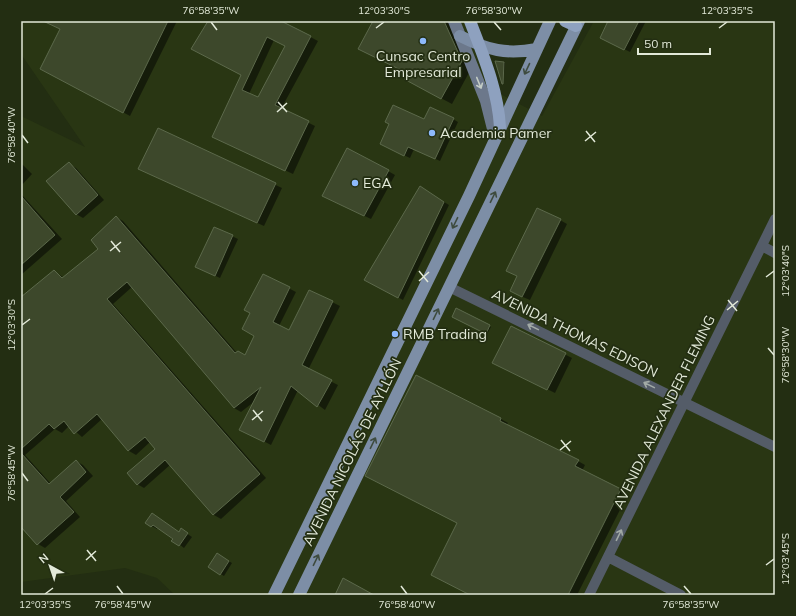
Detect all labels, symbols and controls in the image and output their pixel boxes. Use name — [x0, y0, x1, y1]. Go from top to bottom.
text: 76°58'35"W — [183, 4, 239, 17]
text: 12°03'30"S — [358, 4, 410, 17]
text: 76°58'30"W — [466, 4, 522, 17]
text: 12°03'35"S — [701, 4, 753, 17]
scale bar — [638, 30, 710, 56]
marker: Cunsac Centro Empresarial — [418, 36, 428, 46]
text: 50 m — [644, 36, 672, 51]
place label: Cunsac Centro Empresarial — [376, 47, 470, 81]
one-way arrow — [523, 63, 530, 75]
one-way arrow — [475, 76, 483, 88]
text: 76°58'40"W — [5, 107, 18, 163]
place label: Academia Pamer — [440, 124, 552, 142]
marker: Academia Pamer — [427, 128, 437, 138]
place label: EGA — [363, 174, 392, 192]
marker: EGA — [350, 178, 360, 188]
one-way arrow — [490, 191, 497, 203]
one-way arrow — [451, 217, 458, 229]
text: 12°03'40"S — [779, 245, 792, 297]
street label: AVENIDA THOMAS EDISON — [489, 285, 661, 381]
text: 12°03'30"S — [5, 299, 18, 351]
one-way arrow — [433, 308, 440, 320]
street label: AVENIDA ALEXANDER FLEMING — [609, 312, 719, 512]
one-way arrow — [527, 323, 539, 331]
place label: RMB Trading — [403, 325, 487, 343]
text: 76°58'30"W — [779, 327, 792, 383]
marker: RMB Trading — [390, 329, 400, 339]
street label: AVENIDA NICOLÁS DE AYLLÓN — [299, 355, 405, 549]
one-way arrow — [644, 381, 656, 388]
one-way arrow — [370, 437, 377, 449]
text: 76°58'45"W — [5, 445, 18, 501]
one-way arrow — [616, 529, 623, 541]
text: 12°03'45"S — [779, 533, 792, 585]
north arrow — [30, 546, 70, 586]
text: N — [36, 550, 51, 566]
one-way arrow — [313, 554, 320, 566]
text: 12°03'35"S — [19, 598, 71, 611]
text: 76°58'45"W — [95, 598, 151, 611]
text: 76°58'40"W — [379, 598, 435, 611]
text: 76°58'35"W — [663, 598, 719, 611]

